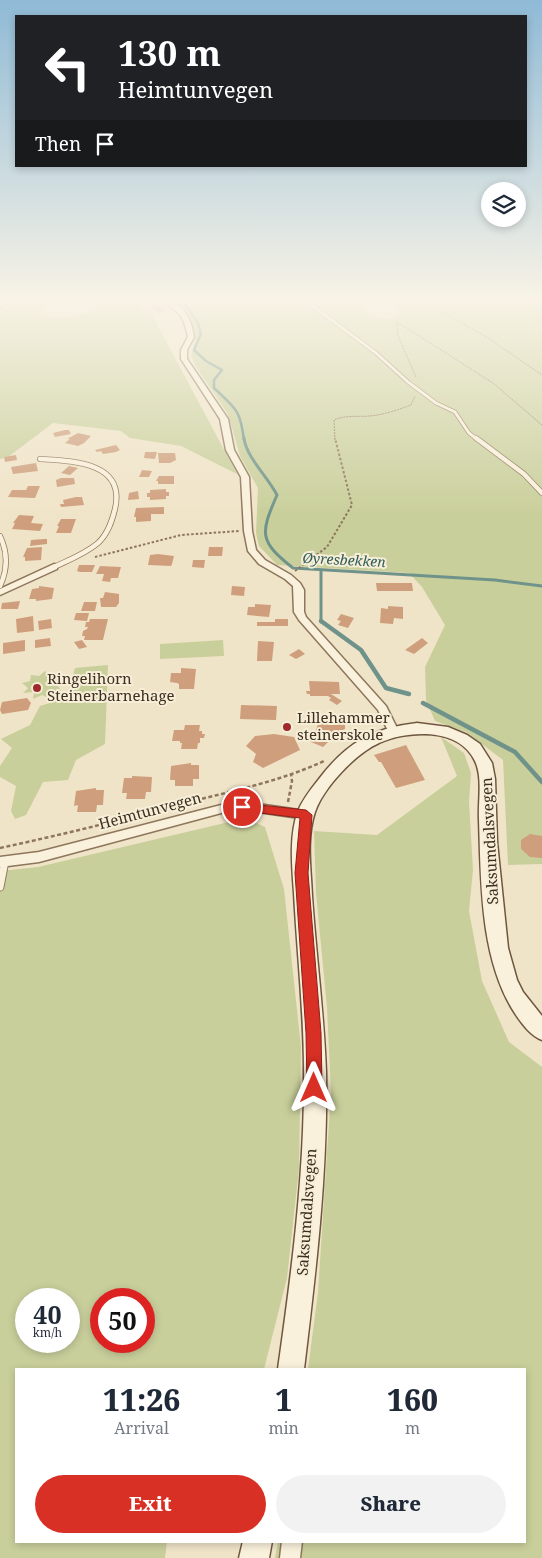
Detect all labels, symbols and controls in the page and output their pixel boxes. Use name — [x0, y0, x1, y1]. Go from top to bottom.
text: 130 m — [118, 29, 221, 76]
icon: left — [35, 35, 100, 100]
text: Heimtunvegen — [118, 74, 273, 104]
icon: arrive — [91, 130, 119, 158]
text: Then — [35, 131, 81, 157]
map controls — [481, 182, 526, 227]
button: layers — [481, 182, 526, 227]
water label: Øyresbekken — [302, 548, 387, 571]
place label: Ringelihorn Steinerbarnehage — [47, 668, 175, 705]
marker: Ringelihorn Steinerbarnehage — [31, 682, 43, 694]
place label: Lillehammer steinerskole — [297, 707, 390, 744]
marker: Lillehammer steinerskole — [281, 721, 293, 733]
street label: Saksumdalsvegen — [476, 777, 502, 905]
pin — [221, 786, 263, 828]
street label: Heimtunvegen — [96, 787, 204, 833]
icon: arrive — [228, 793, 256, 821]
position arrow — [287, 1061, 339, 1113]
street label: Saksumdalsvegen — [292, 1147, 320, 1276]
speed limit sign: 50 — [90, 1288, 155, 1353]
text: 40 — [33, 1297, 62, 1331]
text: km/h — [33, 1324, 62, 1341]
text: 11:26 — [103, 1379, 180, 1420]
text: 1 — [275, 1379, 292, 1420]
text: 160 — [387, 1379, 438, 1420]
text: Arrival — [114, 1417, 169, 1439]
text: min — [268, 1417, 299, 1439]
text: m — [405, 1417, 420, 1439]
button: Exit — [35, 1475, 266, 1533]
button: Share — [276, 1475, 506, 1533]

